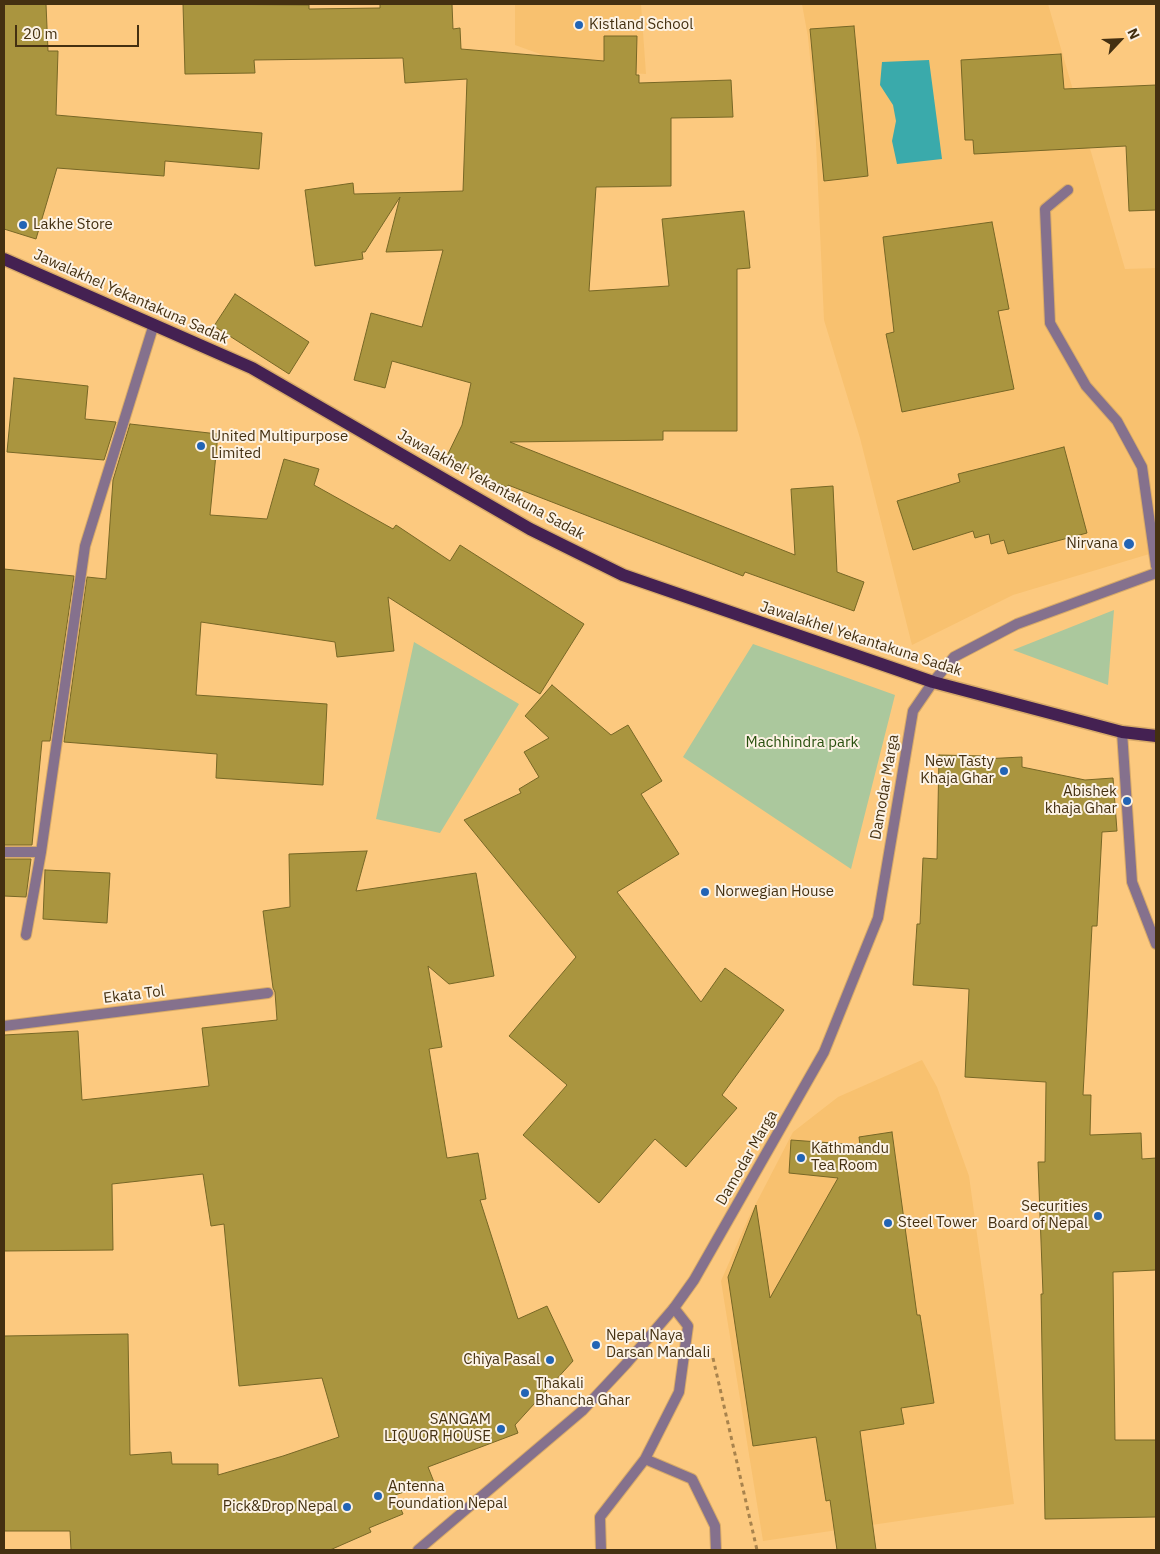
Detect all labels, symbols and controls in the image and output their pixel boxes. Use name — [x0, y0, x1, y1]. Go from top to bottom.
scale bar — [18, 15, 141, 47]
north arrow — [1095, 15, 1145, 65]
place label: Kistland School — [589, 16, 693, 34]
marker: Kistland School — [573, 19, 585, 31]
text: 20 m — [23, 24, 58, 43]
text: N — [1123, 25, 1144, 42]
place label: Lakhe Store — [33, 216, 113, 234]
marker: Lakhe Store — [17, 219, 29, 231]
street label: Jawalakhel Yekantakuna Sadak — [31, 246, 231, 348]
street label: Jawalakhel Yekantakuna Sadak — [394, 426, 588, 544]
place label: United Multipurpose Limited — [211, 428, 348, 463]
marker: United Multipurpose Limited — [195, 440, 207, 452]
place label: Nirvana — [1066, 535, 1118, 553]
marker: Nirvana — [1122, 537, 1136, 551]
street label: Jawalakhel Yekantakuna Sadak — [758, 598, 964, 680]
street label: Damodar Marga — [867, 733, 903, 841]
park label: Machhindra park — [746, 734, 858, 752]
place label: New Tasty Khaja Ghar — [920, 753, 994, 788]
marker: New Tasty Khaja Ghar — [998, 765, 1010, 777]
place label: Abishek khaja Ghar — [1045, 783, 1117, 818]
marker: Abishek khaja Ghar — [1121, 795, 1133, 807]
place label: Norwegian House — [715, 883, 834, 901]
marker: Norwegian House — [699, 886, 711, 898]
street label: Ekata Tol — [102, 982, 166, 1008]
street label: Damodar Marga — [713, 1107, 781, 1209]
place label: Kathmandu Tea Room — [811, 1140, 889, 1175]
marker: Kathmandu Tea Room — [795, 1152, 807, 1164]
place label: Securities Board of Nepal — [988, 1198, 1088, 1233]
marker: Securities Board of Nepal — [1092, 1210, 1104, 1222]
place label: Steel Tower — [898, 1214, 977, 1232]
marker: Steel Tower — [882, 1217, 894, 1229]
place label: Nepal Naya Darsan Mandali — [606, 1327, 710, 1362]
marker: Nepal Naya Darsan Mandali — [590, 1339, 602, 1351]
place label: Chiya Pasal — [463, 1351, 540, 1369]
marker: Chiya Pasal — [544, 1354, 556, 1366]
place label: Thakali Bhancha Ghar — [535, 1375, 630, 1410]
marker: Thakali Bhancha Ghar — [519, 1387, 531, 1399]
place label: SANGAM LIQUOR HOUSE — [384, 1411, 491, 1446]
marker: SANGAM LIQUOR HOUSE — [495, 1423, 507, 1435]
place label: Antenna Foundation Nepal — [388, 1478, 507, 1513]
marker: Antenna Foundation Nepal — [372, 1490, 384, 1502]
place label: Pick&Drop Nepal — [223, 1498, 337, 1516]
marker: Pick&Drop Nepal — [341, 1501, 353, 1513]

